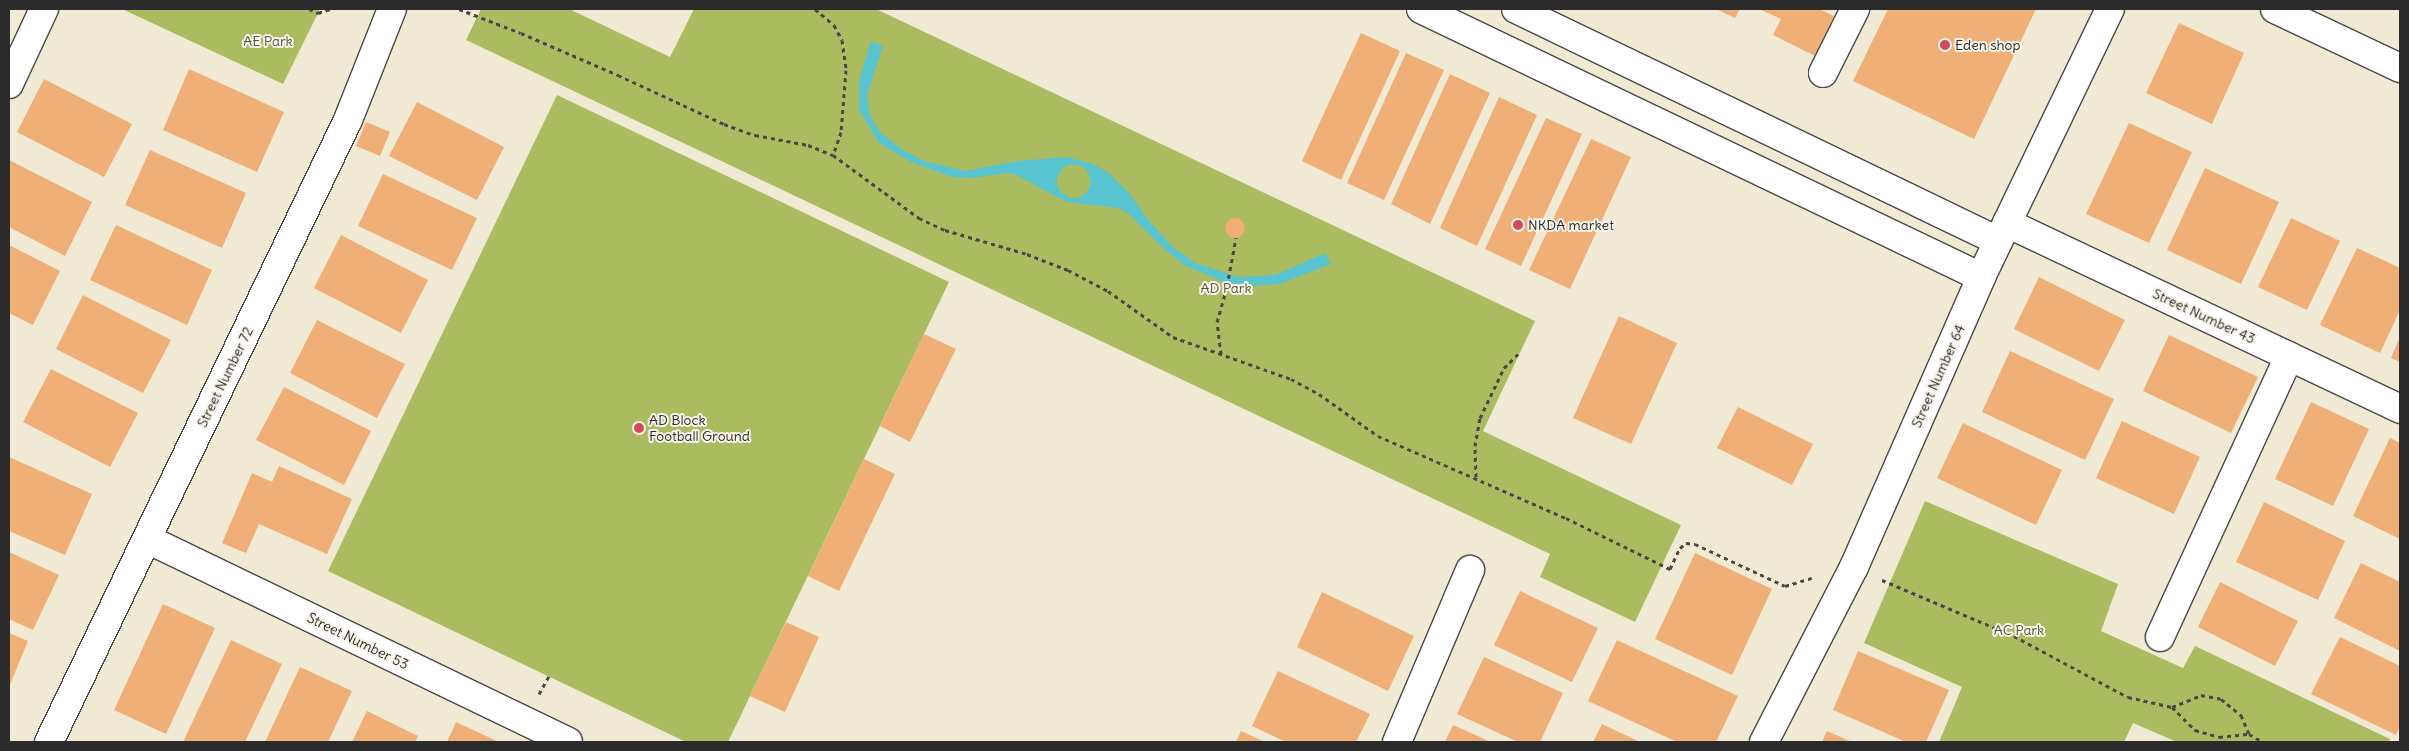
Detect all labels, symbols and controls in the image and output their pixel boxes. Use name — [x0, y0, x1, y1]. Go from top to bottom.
park label: AE Park — [243, 33, 293, 49]
place label: Eden shop — [1955, 37, 2020, 53]
marker: Eden shop — [1939, 39, 1951, 51]
place label: NKDA market — [1528, 217, 1614, 233]
marker: NKDA market — [1512, 219, 1524, 231]
park label: AD Park — [1200, 280, 1252, 296]
street label: Street Number 43 — [2150, 285, 2258, 347]
street label: Street Number 64 — [1908, 322, 1968, 430]
street label: Street Number 72 — [193, 324, 257, 430]
place label: AD Block Football Ground — [649, 412, 750, 444]
marker: AD Block Football Ground — [633, 422, 645, 434]
street label: Street Number 53 — [304, 609, 412, 673]
park label: AC Park — [1994, 622, 2044, 638]

